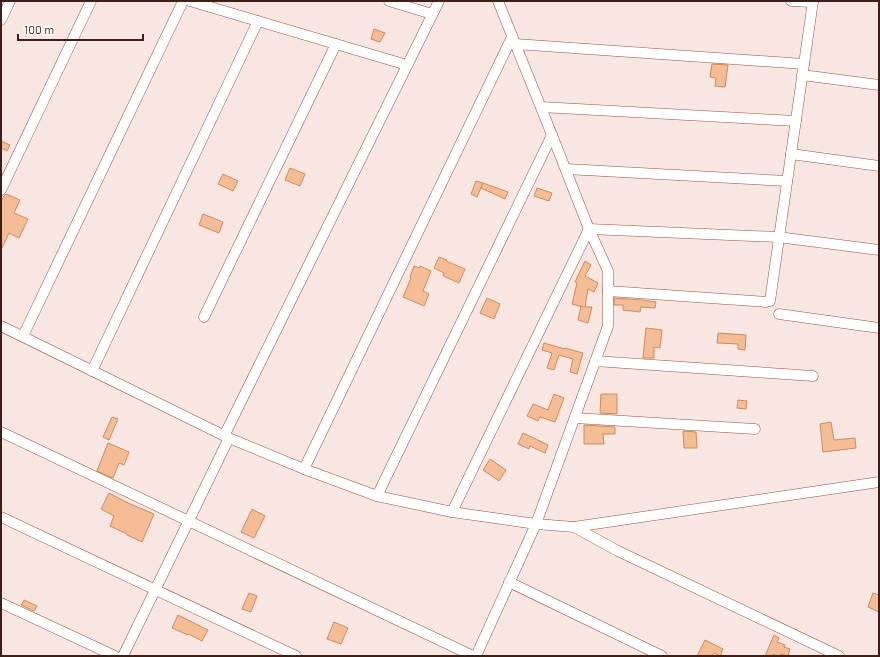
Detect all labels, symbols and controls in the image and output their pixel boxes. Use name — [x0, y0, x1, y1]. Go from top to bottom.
scale bar — [18, 16, 143, 42]
text: 100 m — [24, 22, 54, 36]

